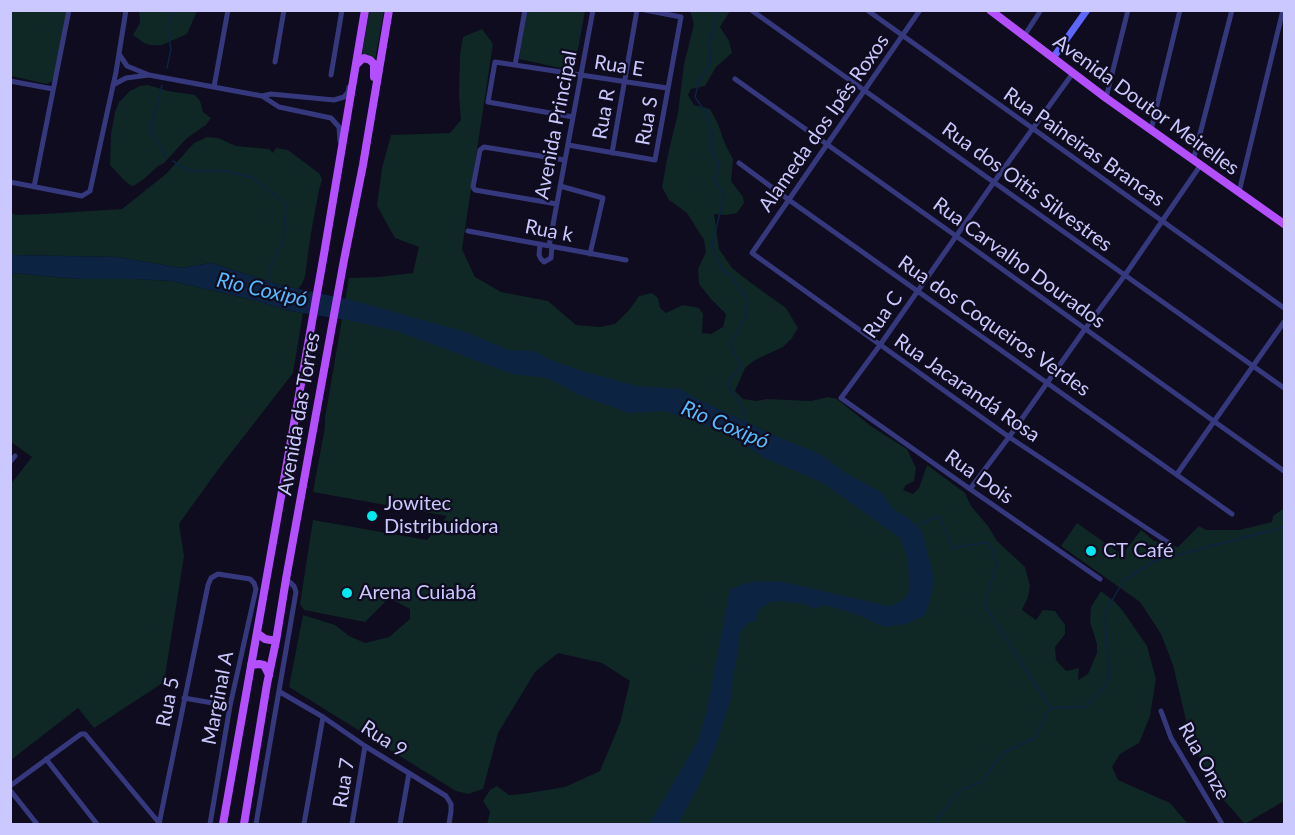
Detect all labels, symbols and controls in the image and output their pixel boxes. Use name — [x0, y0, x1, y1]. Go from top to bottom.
street label: Alameda dos Ipês Roxos — [754, 30, 894, 216]
street label: Avenida Doutor Meirelles — [1048, 30, 1244, 180]
street label: Avenida Principal — [530, 49, 582, 201]
street label: Rua E — [592, 50, 646, 82]
street label: Rua Paineiras Brancas — [999, 82, 1169, 212]
street label: Rua R — [588, 87, 620, 141]
street label: Rua S — [631, 95, 663, 147]
street label: Rua dos Oitis Silvestres — [937, 117, 1117, 257]
street label: Rua Carvalho Dourados — [928, 192, 1110, 334]
street label: Rua k — [523, 215, 575, 247]
street label: Rua dos Coqueiros Verdes — [893, 251, 1095, 401]
water label: Rio Coxipó — [214, 267, 310, 313]
street label: Rua C — [858, 287, 908, 343]
street label: Rua Jacarandá Rosa — [890, 329, 1044, 447]
street label: Avenida das Torres — [273, 331, 325, 497]
water label: Rio Coxipó — [677, 395, 773, 455]
street label: Rua Dois — [940, 445, 1018, 509]
place label: Jowitec Distribuidora — [384, 492, 498, 539]
marker: Jowitec Distribuidora — [365, 509, 379, 523]
place label: CT Café — [1103, 539, 1174, 563]
marker: CT Café — [1084, 544, 1098, 558]
place label: Arena Cuiabá — [359, 581, 476, 605]
marker: Arena Cuiabá — [340, 586, 354, 600]
street label: Marginal A — [197, 649, 239, 747]
street label: Rua 5 — [151, 675, 185, 729]
street label: Rua 9 — [357, 715, 411, 763]
street label: Rua Onze — [1173, 718, 1235, 804]
street label: Rua 7 — [328, 756, 360, 810]

